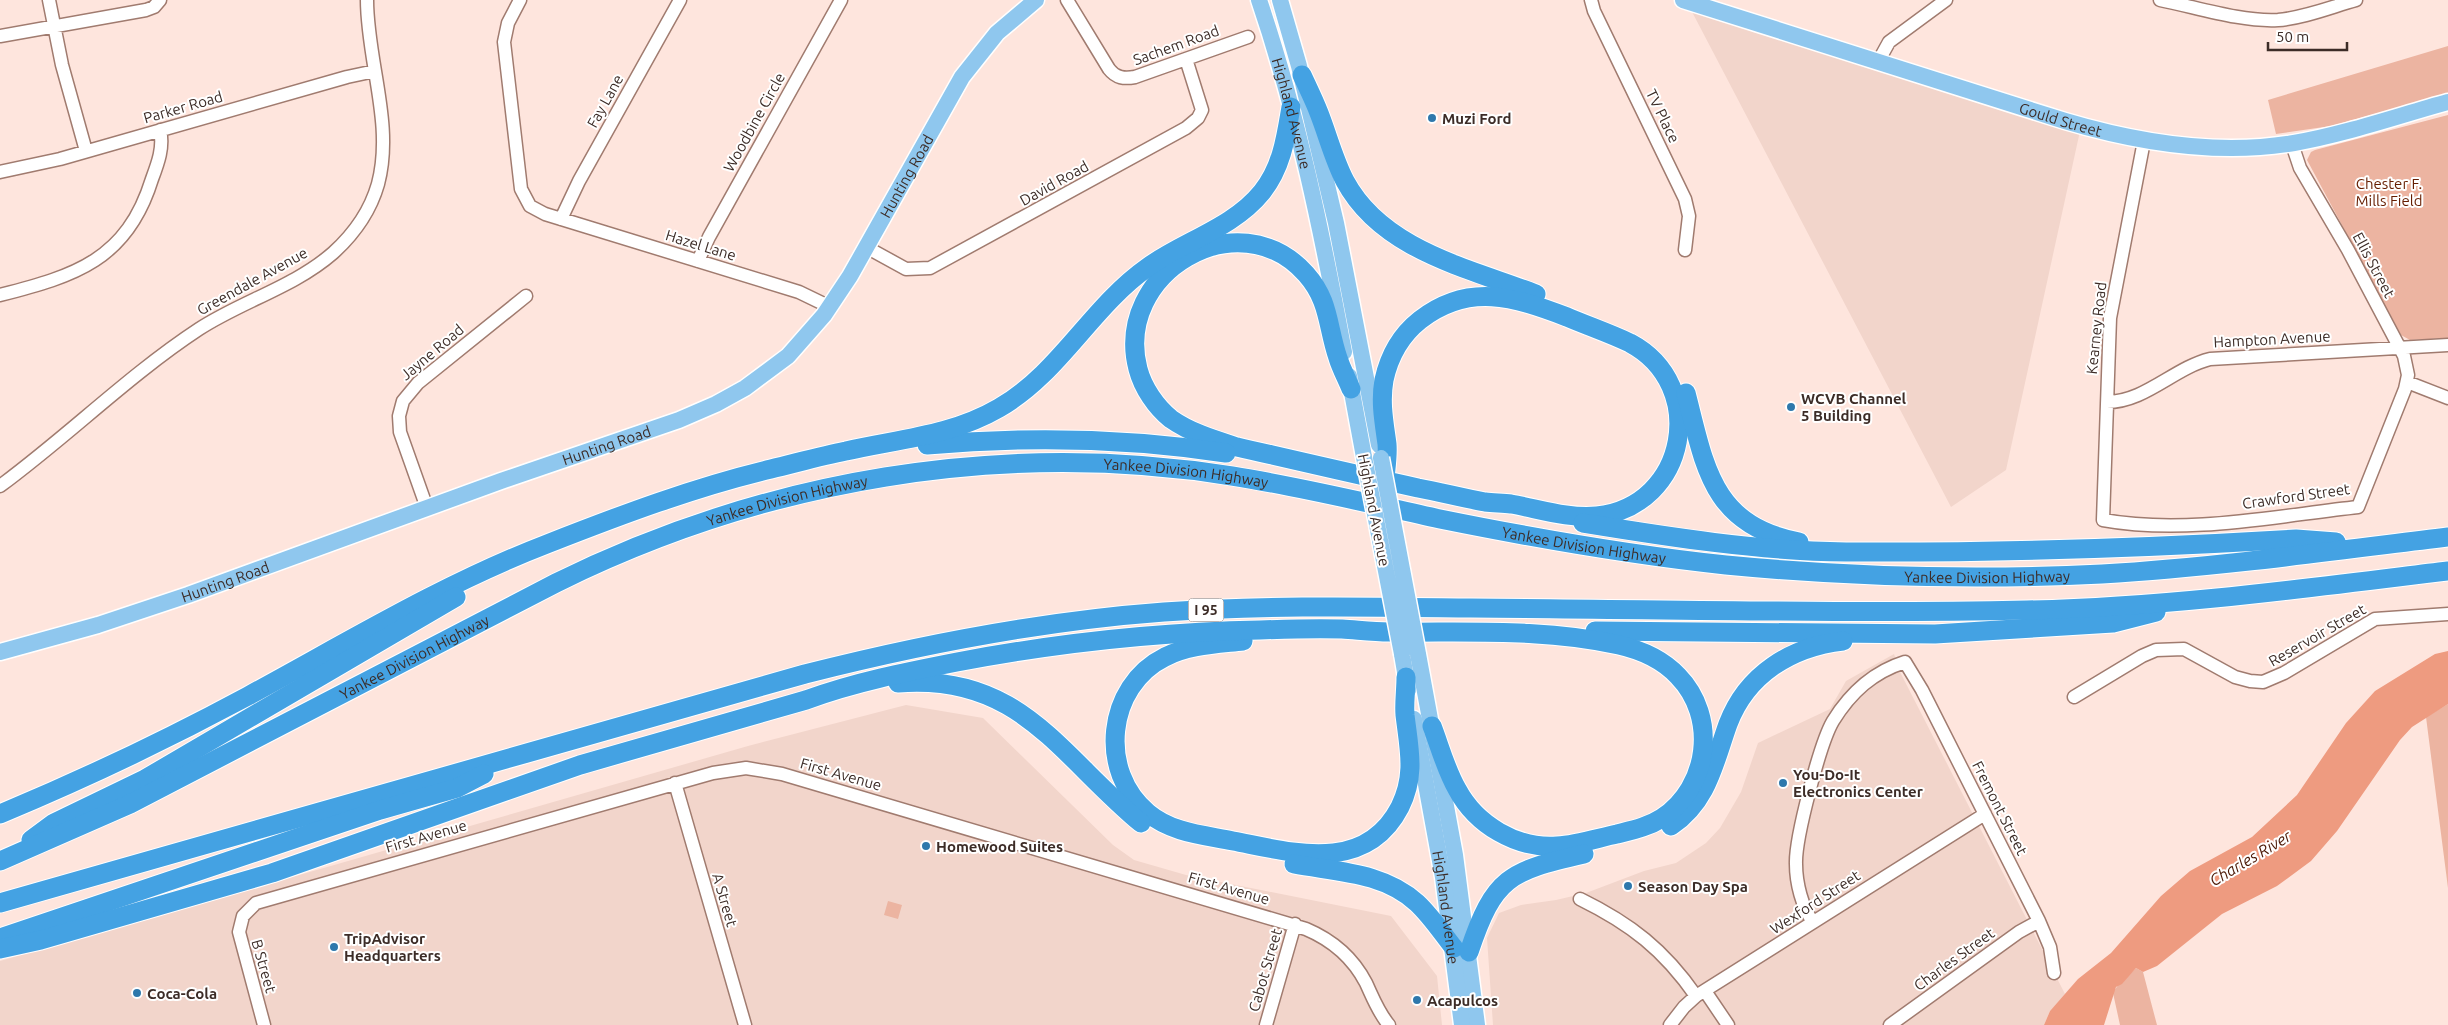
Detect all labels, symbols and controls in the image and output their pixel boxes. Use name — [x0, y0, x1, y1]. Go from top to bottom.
scale bar — [2268, 20, 2347, 52]
street label: Sachem Road — [1131, 22, 1221, 68]
text: 50 m — [2276, 28, 2309, 45]
street label: Highland Avenue — [1269, 56, 1315, 171]
street label: Woodbine Circle — [720, 70, 788, 174]
street label: Fay Lane — [584, 72, 626, 130]
street label: TV Place — [1643, 86, 1683, 146]
street label: Parker Road — [141, 88, 225, 126]
street label: Gould Street — [2017, 99, 2104, 139]
place label: Muzi Ford — [1442, 110, 1512, 127]
marker: Muzi Ford — [1426, 112, 1438, 124]
street label: Hunting Road — [876, 132, 936, 220]
street label: David Road — [1017, 157, 1091, 209]
park label: Chester F. Mills Field — [2355, 175, 2423, 209]
street label: Hazel Lane — [664, 226, 738, 264]
street label: Ellis Street — [2350, 229, 2398, 301]
street label: Greendale Avenue — [194, 244, 310, 318]
street label: Kearney Road — [2083, 281, 2109, 375]
street label: Jayne Road — [397, 321, 467, 383]
street label: Hampton Avenue — [2213, 327, 2331, 351]
place label: WCVB Channel 5 Building — [1801, 390, 1907, 424]
marker: WCVB Channel 5 Building — [1785, 401, 1797, 413]
street label: Hunting Road — [560, 422, 653, 468]
street label: Highland Avenue — [1355, 452, 1393, 568]
street label: Yankee Division Highway — [1103, 455, 1270, 491]
street label: Yankee Division Highway — [704, 472, 869, 529]
street label: Crawford Street — [2241, 480, 2351, 512]
street label: Yankee Division Highway — [1501, 523, 1667, 566]
street label: Hunting Road — [179, 558, 271, 605]
street label: Yankee Division Highway — [1904, 567, 2070, 586]
road number: I 95 — [1188, 598, 1224, 622]
street label: Reservoir Street — [2265, 600, 2369, 670]
street label: Yankee Division Highway — [337, 611, 492, 702]
street label: First Avenue — [798, 754, 884, 794]
street label: Fremont Street — [1969, 758, 2031, 858]
place label: You-Do-It Electronics Center — [1793, 766, 1924, 800]
marker: You-Do-It Electronics Center — [1777, 777, 1789, 789]
street label: First Avenue — [383, 816, 469, 856]
water label: Charles River — [2206, 826, 2295, 889]
place label: Homewood Suites — [936, 838, 1063, 855]
marker: Homewood Suites — [920, 840, 932, 852]
street label: Highland Avenue — [1430, 849, 1463, 965]
street label: Wexford Street — [1767, 867, 1863, 937]
street label: First Avenue — [1186, 868, 1272, 908]
street label: A Street — [709, 871, 741, 929]
place label: Season Day Spa — [1638, 878, 1748, 895]
marker: Season Day Spa — [1622, 880, 1634, 892]
street label: Charles Street — [1910, 924, 1998, 994]
street label: Cabot Street — [1245, 926, 1285, 1014]
place label: TripAdvisor Headquarters — [344, 930, 441, 964]
street label: B Street — [248, 937, 280, 995]
marker: TripAdvisor Headquarters — [328, 941, 340, 953]
place label: Coca-Cola — [147, 985, 217, 1002]
marker: Coca-Cola — [131, 987, 143, 999]
place label: Acapulcos — [1427, 992, 1498, 1009]
marker: Acapulcos — [1411, 994, 1423, 1006]

